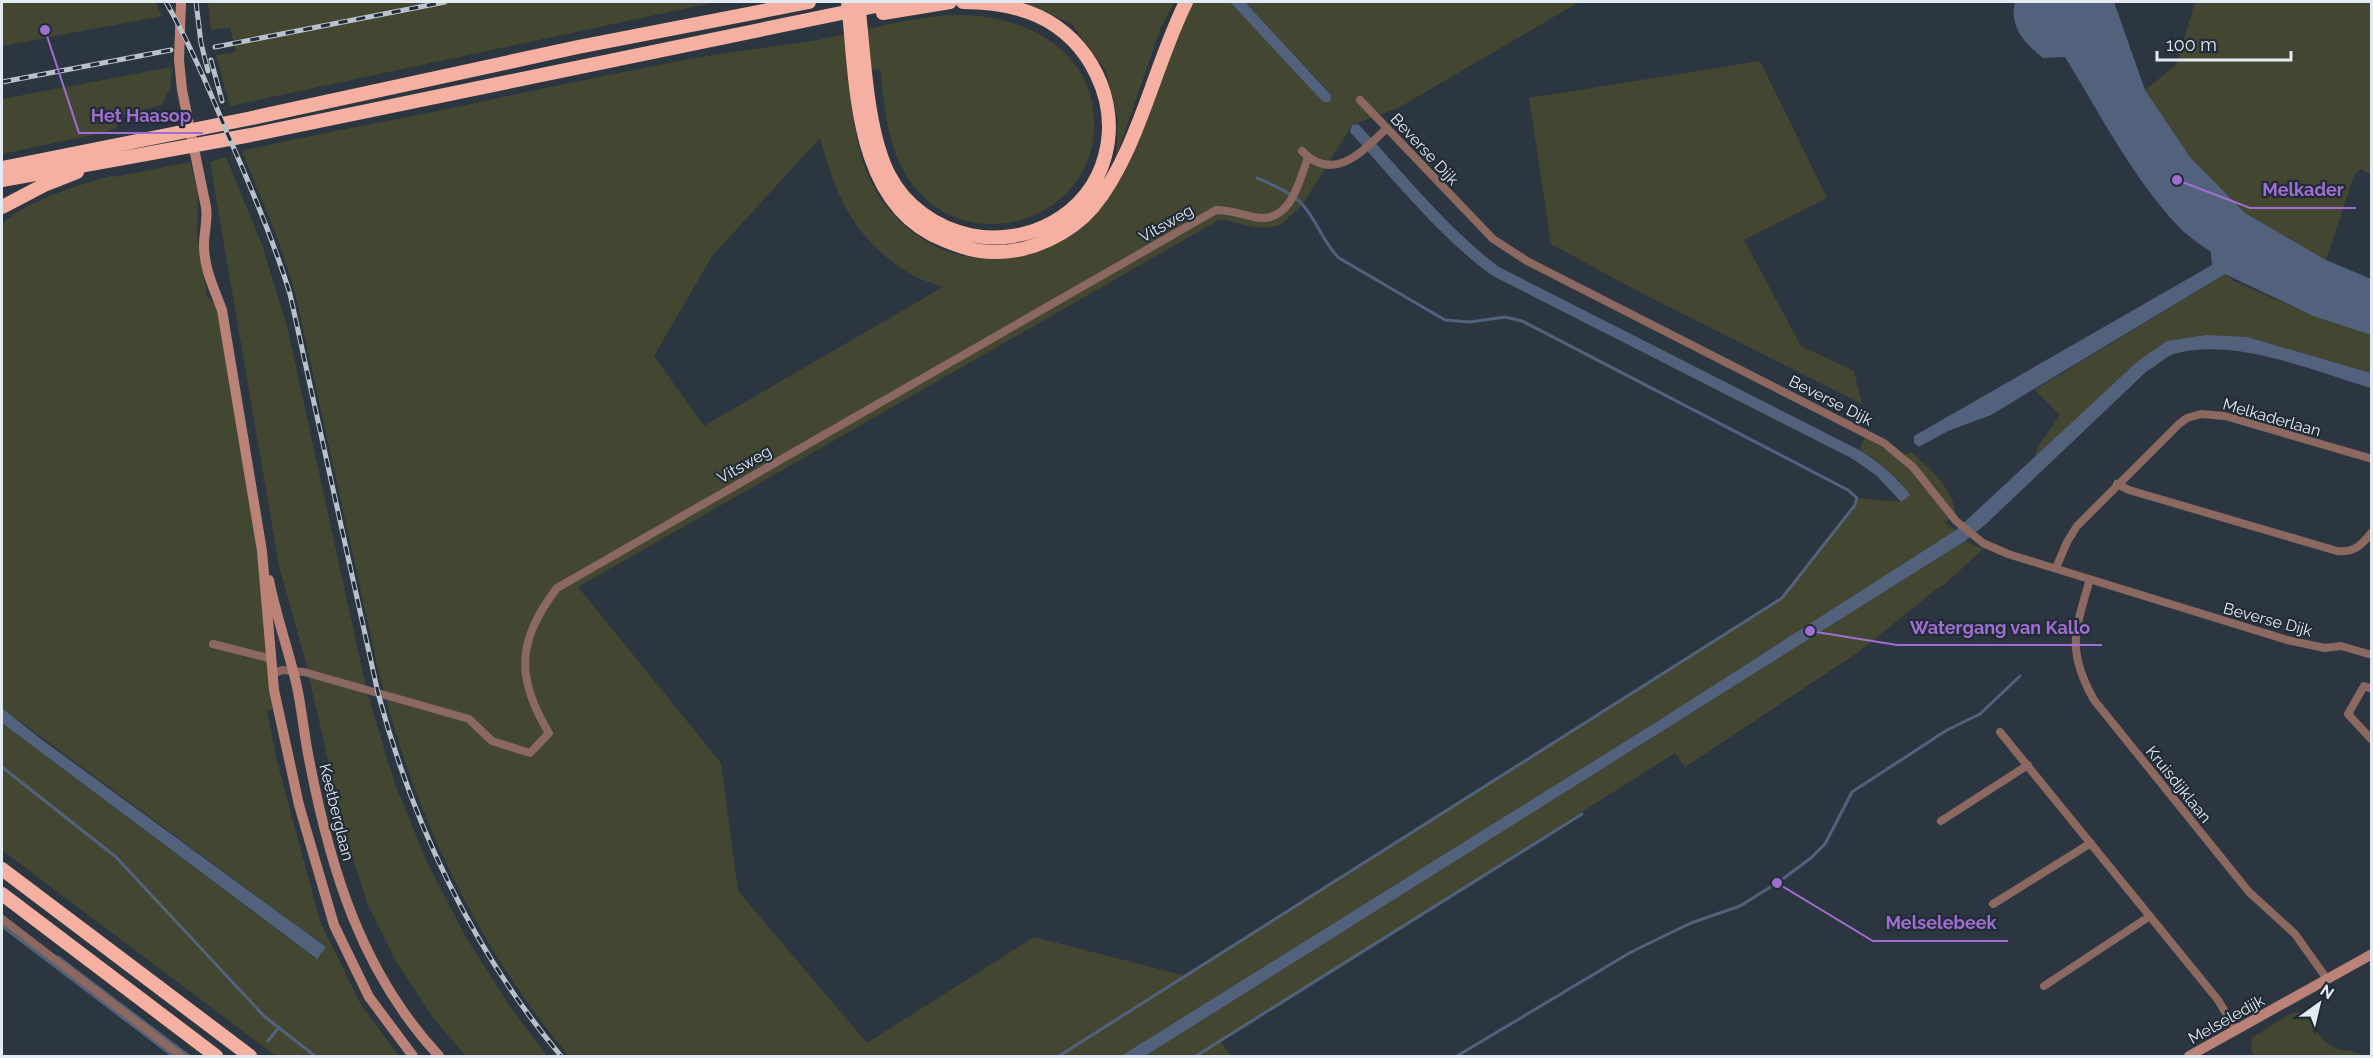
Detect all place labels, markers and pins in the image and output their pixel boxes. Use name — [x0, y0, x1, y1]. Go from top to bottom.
callout: Het Haasop — [79, 97, 203, 133]
callout: Melkader — [2250, 172, 2356, 208]
callout: Watergang van Kallo — [1897, 609, 2102, 645]
callout: Melselebeek — [1873, 905, 2008, 941]

